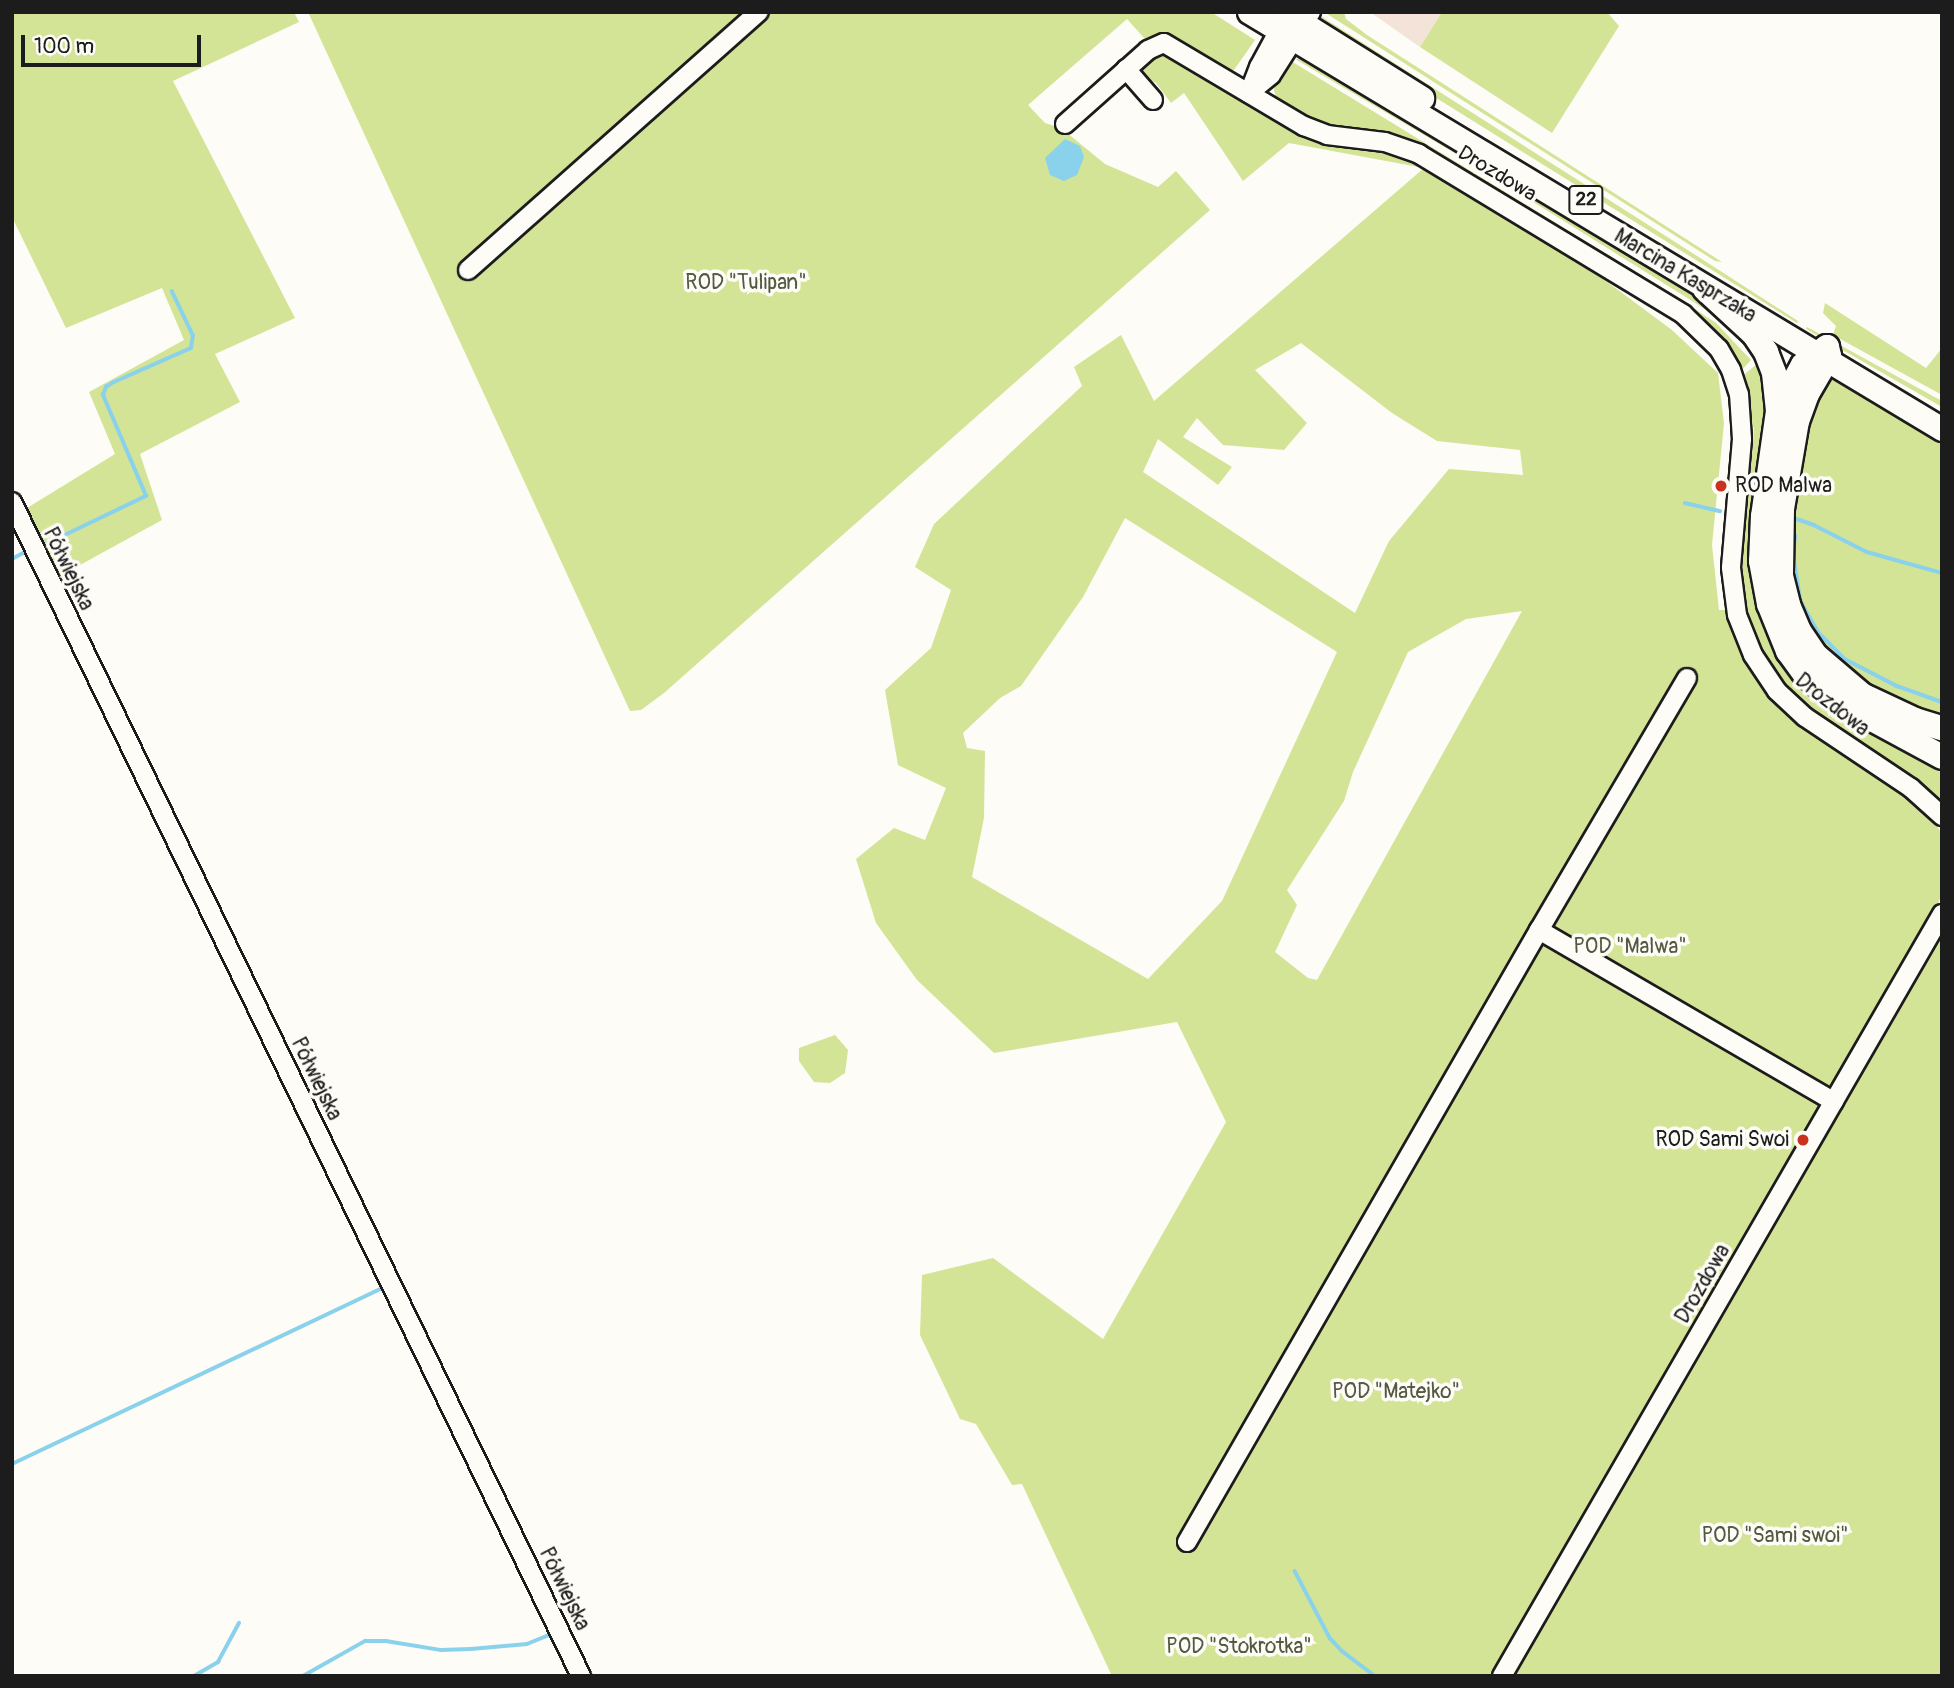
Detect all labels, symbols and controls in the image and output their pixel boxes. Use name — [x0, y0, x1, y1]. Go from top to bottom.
scale bar — [24, 21, 205, 65]
text: 100 m — [34, 33, 94, 60]
street label: Drozdowa — [1453, 141, 1541, 207]
road number: 22 — [1567, 184, 1605, 216]
street label: Marcina Kasprzaka — [1609, 224, 1761, 328]
park label: ROD "Tulipan" — [685, 270, 807, 296]
place label: ROD Malwa — [1735, 473, 1832, 499]
marker: ROD Malwa — [1713, 478, 1729, 494]
street label: Półwiejska — [37, 523, 99, 615]
street label: Drozdowa — [1790, 668, 1874, 742]
park label: POD "Malwa" — [1573, 934, 1687, 960]
street label: Półwiejska — [285, 1033, 347, 1125]
place label: ROD Sami Swoi — [1655, 1127, 1789, 1153]
marker: ROD Sami Swoi — [1795, 1132, 1811, 1148]
street label: Drozdowa — [1670, 1240, 1736, 1328]
park label: POD "Matejko" — [1332, 1379, 1460, 1405]
park label: POD "Sami swoi" — [1701, 1523, 1849, 1549]
street label: Półwiejska — [533, 1543, 595, 1635]
park label: POD "Stokrotka" — [1166, 1634, 1312, 1660]

